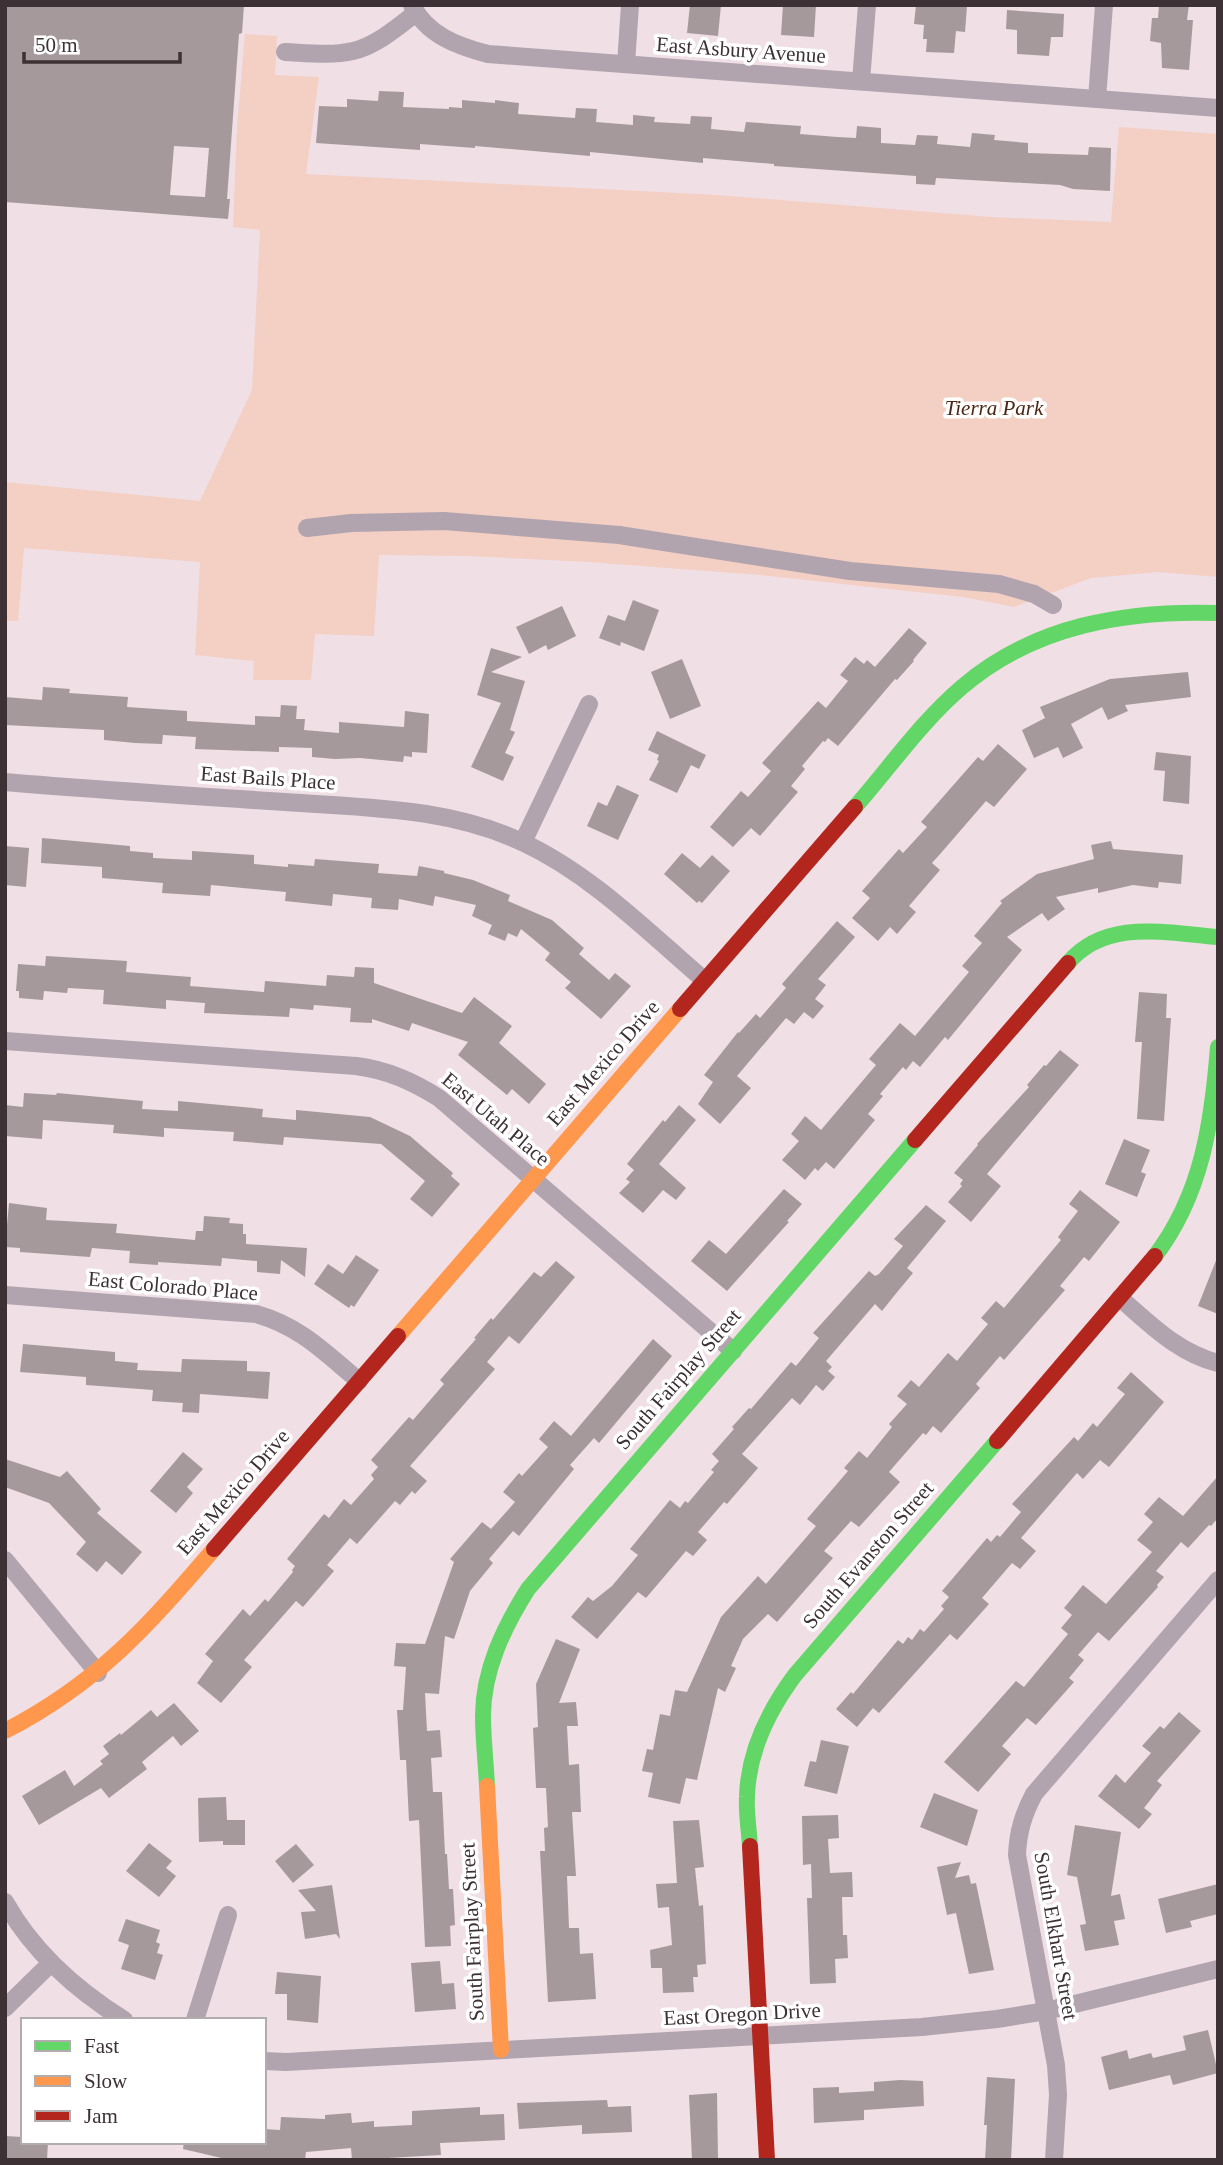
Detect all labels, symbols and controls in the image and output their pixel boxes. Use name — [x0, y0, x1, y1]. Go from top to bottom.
scale bar — [24, 21, 180, 65]
street label: East Asbury Avenue — [655, 32, 827, 68]
text: 50 m — [35, 33, 78, 57]
park label: Tierra Park — [945, 396, 1044, 420]
street label: East Bails Place — [200, 761, 336, 795]
street label: East Mexico Drive — [542, 995, 664, 1131]
street label: East Utah Place — [437, 1067, 555, 1171]
street label: East Colorado Place — [87, 1267, 259, 1305]
street label: South Fairplay Street — [610, 1304, 746, 1454]
street label: East Mexico Drive — [172, 1424, 294, 1560]
street label: South Evanston Street — [798, 1477, 938, 1633]
street label: South Fairplay Street — [455, 1842, 489, 2022]
street label: South Elkhart Street — [1029, 1850, 1083, 2022]
street label: East Oregon Drive — [663, 1998, 821, 2030]
legend — [21, 2018, 266, 2144]
text: Fast — [84, 2034, 119, 2058]
text: Slow — [84, 2069, 128, 2093]
text: Jam — [84, 2104, 118, 2128]

